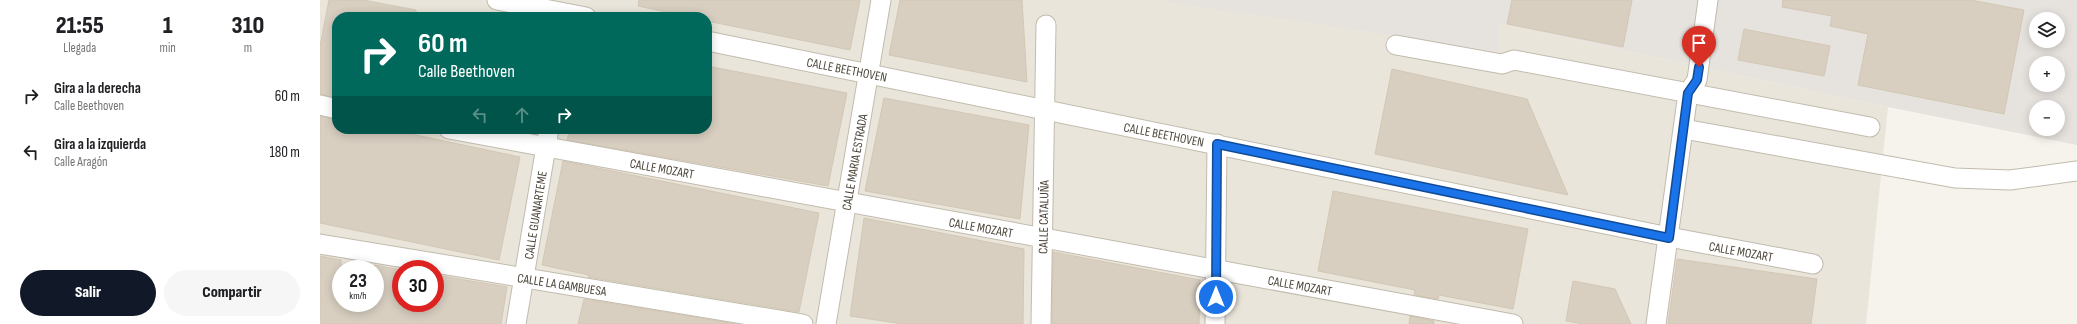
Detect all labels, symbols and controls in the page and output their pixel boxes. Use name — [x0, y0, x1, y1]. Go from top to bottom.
text: 21:55 — [56, 11, 104, 40]
text: 1 — [163, 11, 173, 40]
text: 310 — [232, 11, 264, 40]
map controls — [2029, 12, 2065, 136]
button: layers — [2029, 12, 2065, 48]
pin — [1682, 26, 1716, 67]
text: 60 m — [418, 27, 467, 60]
icon: right — [352, 28, 404, 80]
icon: arrive — [1688, 32, 1710, 54]
text: Llegada — [63, 40, 96, 56]
text: min — [160, 40, 176, 56]
text: m — [244, 40, 252, 56]
street label: CALLE BEETHOVEN — [805, 54, 888, 86]
button: + — [2029, 56, 2065, 92]
text: Calle Beethoven — [418, 61, 515, 82]
text: Gira a la derecha — [54, 79, 141, 98]
icon: right — [20, 85, 42, 107]
text: 60 m — [275, 87, 300, 106]
text: Calle Beethoven — [54, 98, 124, 114]
button: − — [2029, 100, 2065, 136]
icon: left — [469, 104, 491, 126]
icon: ahead — [511, 104, 533, 126]
icon: right — [553, 104, 575, 126]
street label: CALLE MARIA ESTRADA — [839, 112, 871, 212]
street label: CALLE BEETHOVEN — [1122, 119, 1205, 151]
text: Gira a la izquierda — [54, 135, 146, 154]
icon: left — [20, 141, 42, 163]
text: 180 m — [269, 143, 300, 162]
text: Calle Aragón — [54, 154, 108, 170]
street label: CALLE MOZART — [628, 155, 695, 183]
street label: CALLE GUANARTEME — [521, 170, 551, 260]
street label: CALLE CATALUÑA — [1035, 180, 1053, 254]
street label: CALLE MOZART — [947, 214, 1014, 242]
street label: CALLE MOZART — [1707, 238, 1774, 266]
speed limit sign: 30 — [392, 260, 444, 312]
text: 23 — [349, 269, 367, 293]
button: Salir — [20, 270, 156, 316]
button: Compartir — [164, 270, 300, 316]
street label: CALLE LA GAMBUESA — [516, 270, 608, 300]
street label: CALLE MOZART — [1266, 272, 1333, 300]
position arrow — [1195, 276, 1237, 318]
text: km/h — [349, 290, 367, 302]

